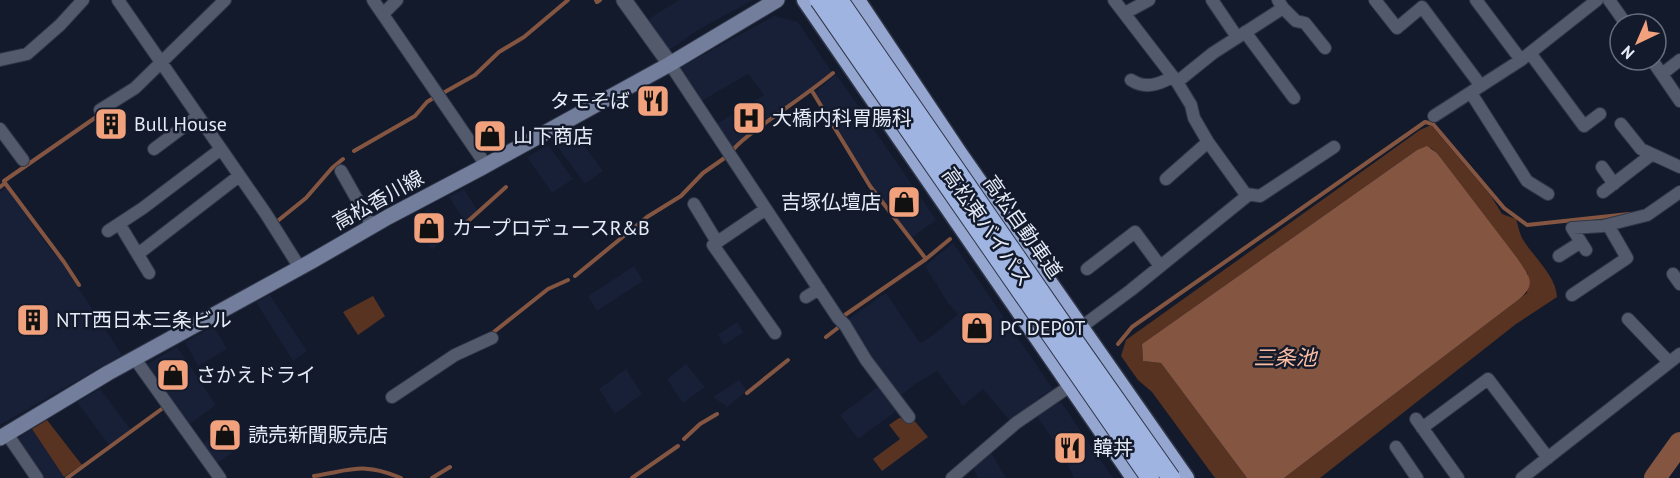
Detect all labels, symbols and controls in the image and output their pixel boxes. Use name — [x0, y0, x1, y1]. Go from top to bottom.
north arrow — [1608, 12, 1668, 72]
text: N — [1617, 42, 1638, 64]
restaurant icon: タモそば — [635, 83, 671, 119]
place label: タモそば — [550, 88, 630, 114]
hospital icon: 大橋内科胃腸科 — [731, 100, 767, 136]
place label: 大橋内科胃腸科 — [772, 105, 912, 131]
building icon: Bull House — [93, 106, 129, 142]
place label: Bull House — [134, 111, 227, 137]
shop icon: 山下商店 — [472, 118, 508, 154]
place label: 山下商店 — [513, 123, 593, 149]
street label: 高松東バイパス — [936, 162, 1038, 292]
street label: 高松香川線 — [328, 164, 428, 236]
street label: 高松自動車道 — [978, 170, 1068, 284]
shop icon: 吉塚仏壇店 — [886, 184, 922, 220]
place label: 吉塚仏壇店 — [781, 189, 881, 215]
shop icon: カープロデュースR&B — [411, 210, 447, 246]
place label: カープロデュースR&B — [452, 215, 650, 241]
building icon: NTT西日本三条ビル — [15, 302, 51, 338]
place label: NTT西日本三条ビル — [56, 307, 232, 333]
shop icon: PC DEPOT — [959, 310, 995, 346]
place label: PC DEPOT — [1000, 315, 1085, 341]
water label: 三条池 — [1254, 344, 1318, 371]
shop icon: さかえドライ — [155, 357, 191, 393]
place label: さかえドライ — [196, 362, 316, 388]
shop icon: 読売新聞販売店 — [207, 417, 243, 453]
place label: 読売新聞販売店 — [248, 422, 388, 448]
restaurant icon: 韓丼 — [1052, 430, 1088, 466]
place label: 韓丼 — [1093, 435, 1133, 461]

